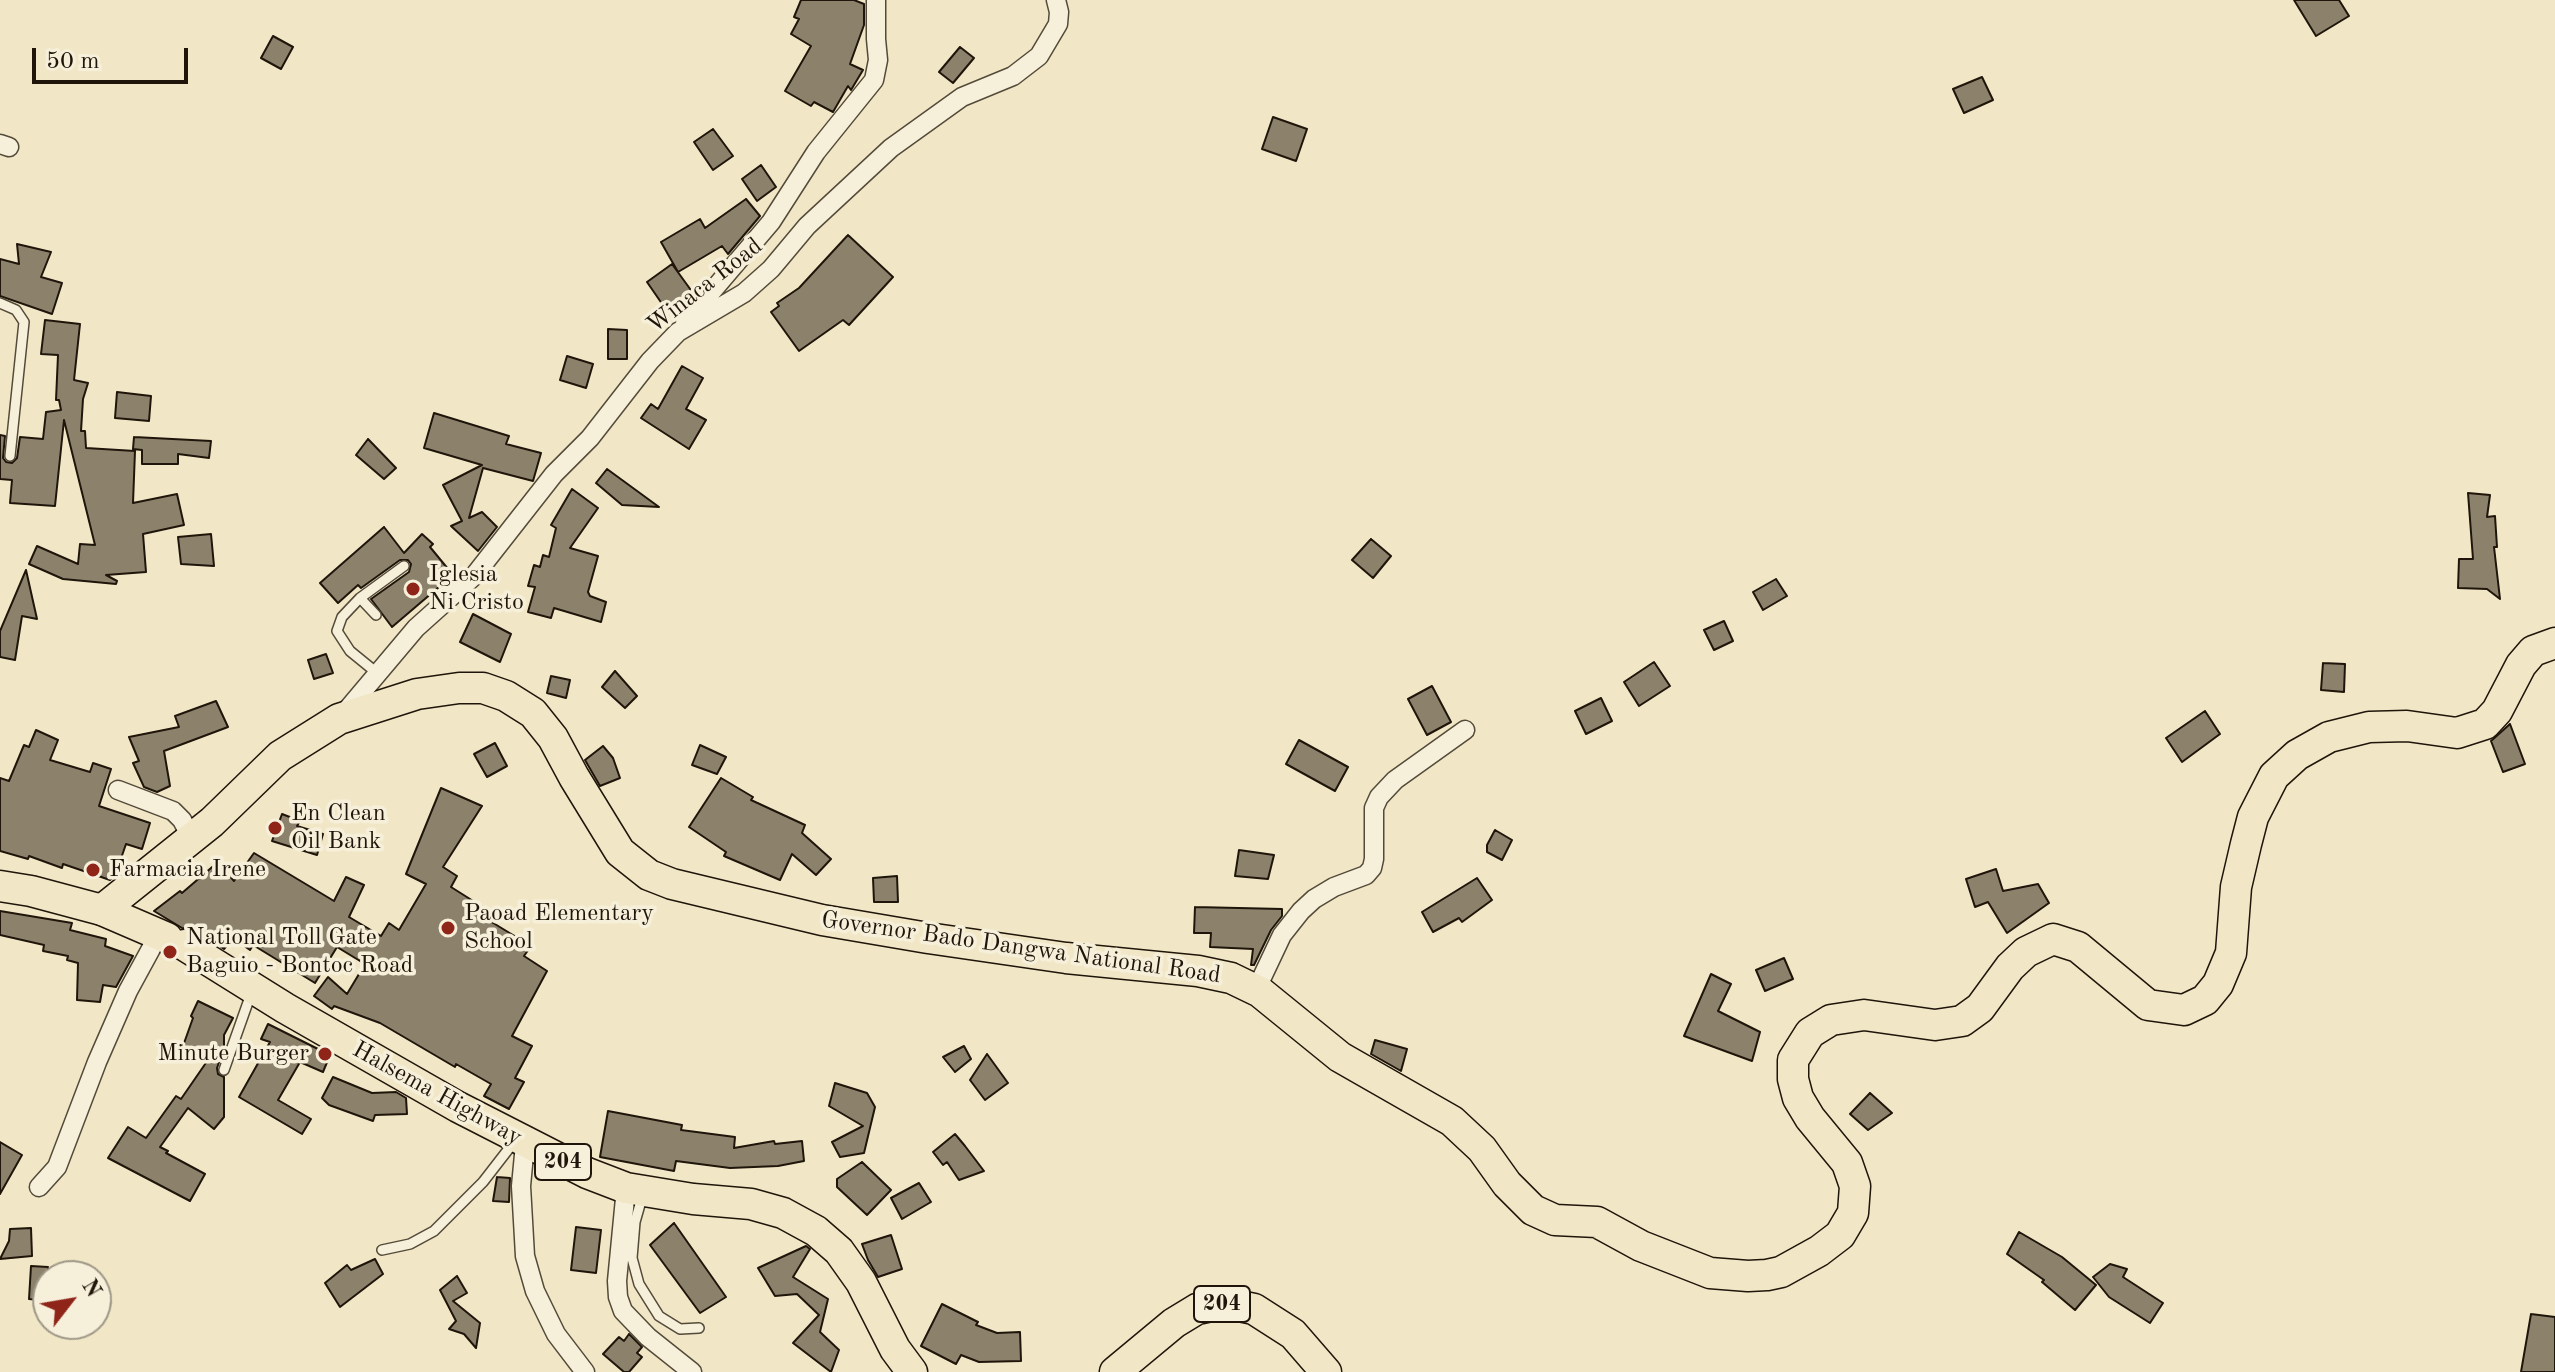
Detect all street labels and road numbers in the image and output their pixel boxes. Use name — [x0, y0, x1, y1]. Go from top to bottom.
street label: Winaca Road — [642, 232, 768, 340]
street label: Governor Bado Dangwa National Road — [819, 906, 1223, 990]
street label: Halsema Highway — [347, 1035, 527, 1153]
road number: 204 — [535, 1144, 591, 1180]
road number: 204 — [1194, 1286, 1250, 1322]

